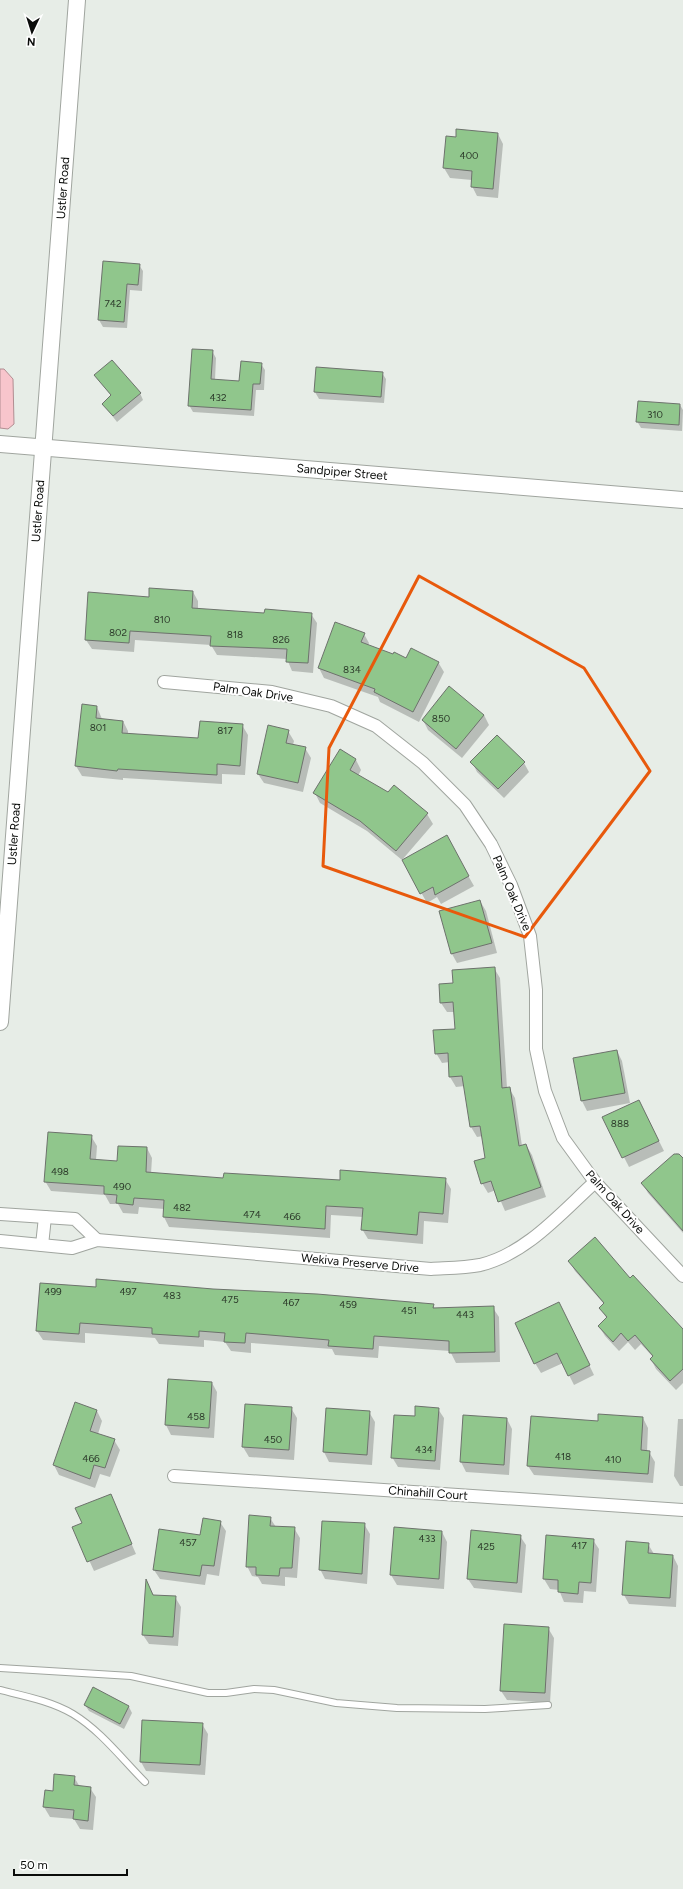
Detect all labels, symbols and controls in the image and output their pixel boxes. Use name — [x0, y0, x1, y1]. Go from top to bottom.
north arrow — [12, 12, 52, 52]
text: N — [27, 35, 36, 48]
house number: 400 — [459, 149, 479, 162]
street label: Ustler Road — [54, 156, 72, 220]
house number: 742 — [104, 297, 122, 310]
house number: 432 — [209, 391, 227, 404]
house number: 310 — [647, 408, 663, 421]
street label: Sandpiper Street — [296, 461, 389, 483]
street label: Ustler Road — [29, 479, 47, 543]
house number: 810 — [154, 613, 170, 626]
house number: 802 — [109, 626, 127, 639]
house number: 818 — [227, 628, 243, 641]
house number: 826 — [272, 633, 290, 646]
house number: 834 — [343, 663, 361, 676]
street label: Palm Oak Drive — [212, 679, 294, 705]
house number: 850 — [432, 712, 450, 725]
house number: 801 — [90, 721, 106, 734]
house number: 817 — [217, 724, 233, 737]
street label: Ustler Road — [5, 802, 23, 866]
street label: Palm Oak Drive — [490, 853, 534, 933]
house number: 888 — [611, 1117, 629, 1130]
house number: 498 — [51, 1165, 69, 1178]
street label: Palm Oak Drive — [583, 1167, 648, 1237]
house number: 490 — [113, 1180, 131, 1193]
house number: 482 — [173, 1201, 191, 1214]
house number: 474 — [243, 1208, 261, 1221]
house number: 466 — [283, 1210, 301, 1223]
street label: Wekiva Preserve Drive — [300, 1251, 420, 1275]
house number: 499 — [44, 1285, 62, 1298]
house number: 497 — [119, 1285, 137, 1298]
house number: 483 — [163, 1289, 181, 1302]
house number: 475 — [221, 1293, 239, 1306]
house number: 467 — [282, 1296, 300, 1309]
house number: 459 — [339, 1298, 357, 1311]
house number: 451 — [401, 1304, 417, 1317]
house number: 443 — [456, 1308, 474, 1321]
house number: 458 — [187, 1410, 205, 1423]
house number: 450 — [264, 1433, 282, 1446]
house number: 434 — [415, 1443, 433, 1456]
house number: 418 — [555, 1450, 571, 1463]
house number: 466 — [82, 1452, 100, 1465]
house number: 410 — [605, 1453, 621, 1466]
street label: Chinahill Court — [388, 1483, 469, 1503]
house number: 433 — [418, 1532, 436, 1545]
house number: 457 — [179, 1536, 197, 1549]
house number: 417 — [571, 1539, 587, 1552]
house number: 425 — [477, 1540, 495, 1553]
scale bar — [14, 1851, 127, 1877]
text: 50 m — [20, 1858, 48, 1872]

